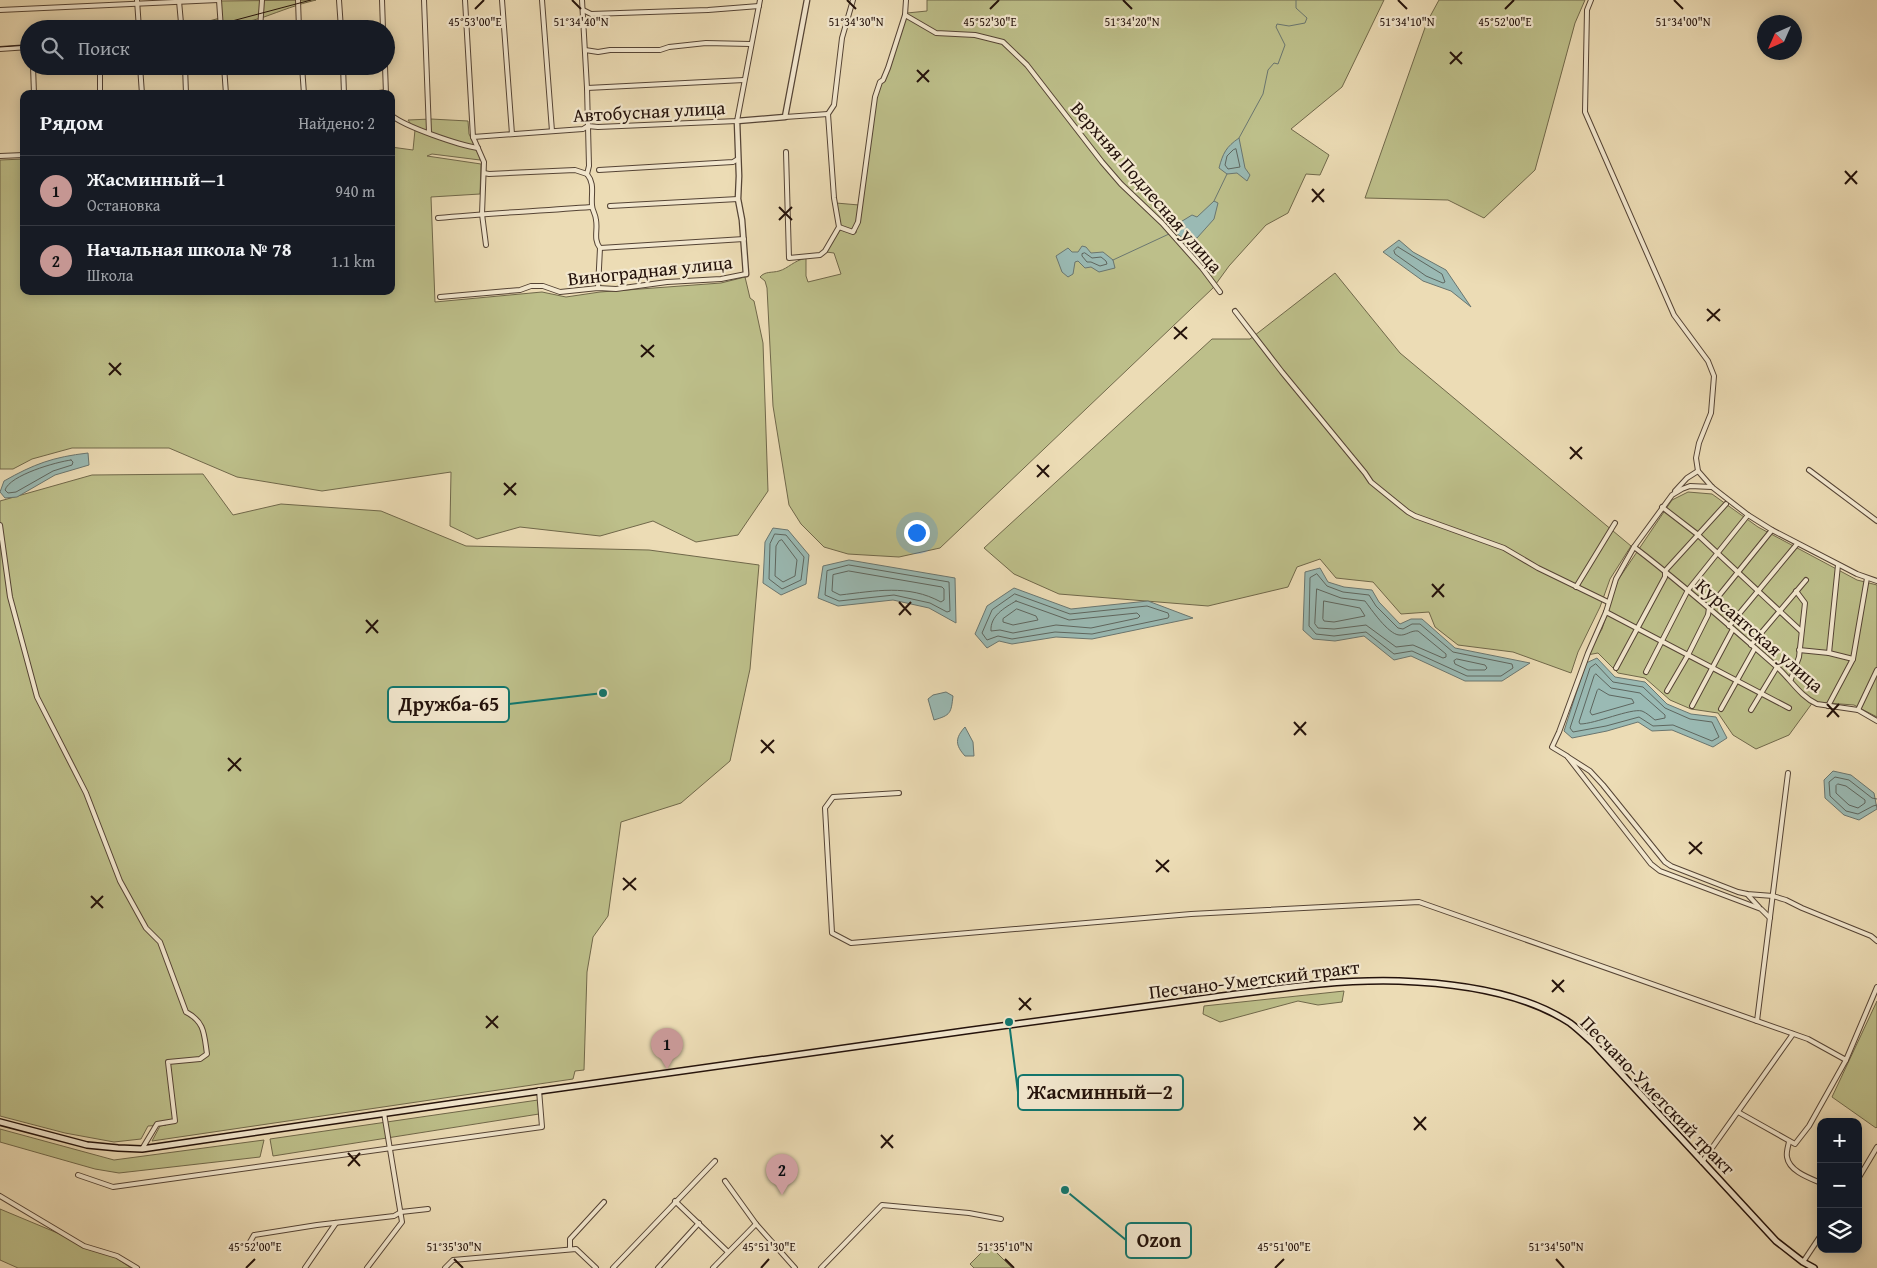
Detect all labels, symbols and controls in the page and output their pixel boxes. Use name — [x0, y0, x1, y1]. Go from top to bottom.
text: 45°53'00"E — [448, 13, 502, 30]
text: 51°34'40"N — [553, 13, 609, 30]
text: 51°34'30"N — [828, 13, 884, 30]
text: 45°52'30"E — [963, 13, 1017, 30]
text: 51°34'20"N — [1104, 13, 1160, 30]
text: 51°34'10"N — [1379, 13, 1435, 30]
text: 45°52'00"E — [1478, 13, 1532, 30]
text: 51°34'00"N — [1655, 13, 1711, 30]
north arrow — [1757, 15, 1802, 60]
search box — [20, 20, 395, 75]
icon: search — [38, 34, 66, 62]
text: Поиск — [78, 34, 130, 62]
street label: Автобусная улица — [572, 93, 726, 129]
street label: Верхняя Подлесная улица — [1065, 95, 1229, 279]
text: Рядом — [40, 107, 103, 138]
text: Найдено: 2 — [298, 111, 375, 135]
text: Жасминный—1 — [87, 165, 225, 193]
text: 1 — [52, 179, 60, 203]
text: 940 m — [335, 179, 375, 203]
text: Остановка — [87, 193, 160, 217]
text: Начальная школа № 78 — [87, 235, 292, 263]
street label: Виноградная улица — [566, 247, 734, 293]
text: 2 — [52, 249, 60, 273]
text: 1.1 km — [331, 249, 375, 273]
text: Школа — [87, 263, 133, 287]
your location — [904, 520, 930, 546]
street label: Курсантская улица — [1690, 571, 1830, 699]
callout: Дружба-65 — [388, 687, 509, 722]
text: Дружба-65 — [398, 689, 499, 718]
street label: Песчано-Уметский тракт — [1147, 952, 1362, 1006]
street label: Песчано-Уметский тракт — [1574, 1009, 1742, 1182]
pin: 1 — [651, 1028, 683, 1069]
callout: Жасминный—2 — [1018, 1075, 1183, 1110]
text: Жасминный—2 — [1026, 1077, 1173, 1106]
map controls — [1817, 1118, 1862, 1253]
button: + — [1817, 1118, 1862, 1163]
pin: 2 — [766, 1154, 798, 1195]
button: − — [1817, 1163, 1862, 1208]
button: layers — [1817, 1208, 1862, 1253]
callout: Ozon — [1126, 1223, 1191, 1258]
text: Ozon — [1137, 1225, 1181, 1254]
text: 45°52'00"E — [228, 1238, 282, 1255]
text: 51°35'30"N — [426, 1238, 482, 1255]
text: 45°51'30"E — [742, 1238, 796, 1255]
text: 51°35'10"N — [977, 1238, 1033, 1255]
text: 45°51'00"E — [1257, 1238, 1311, 1255]
text: 51°34'50"N — [1528, 1238, 1584, 1255]

